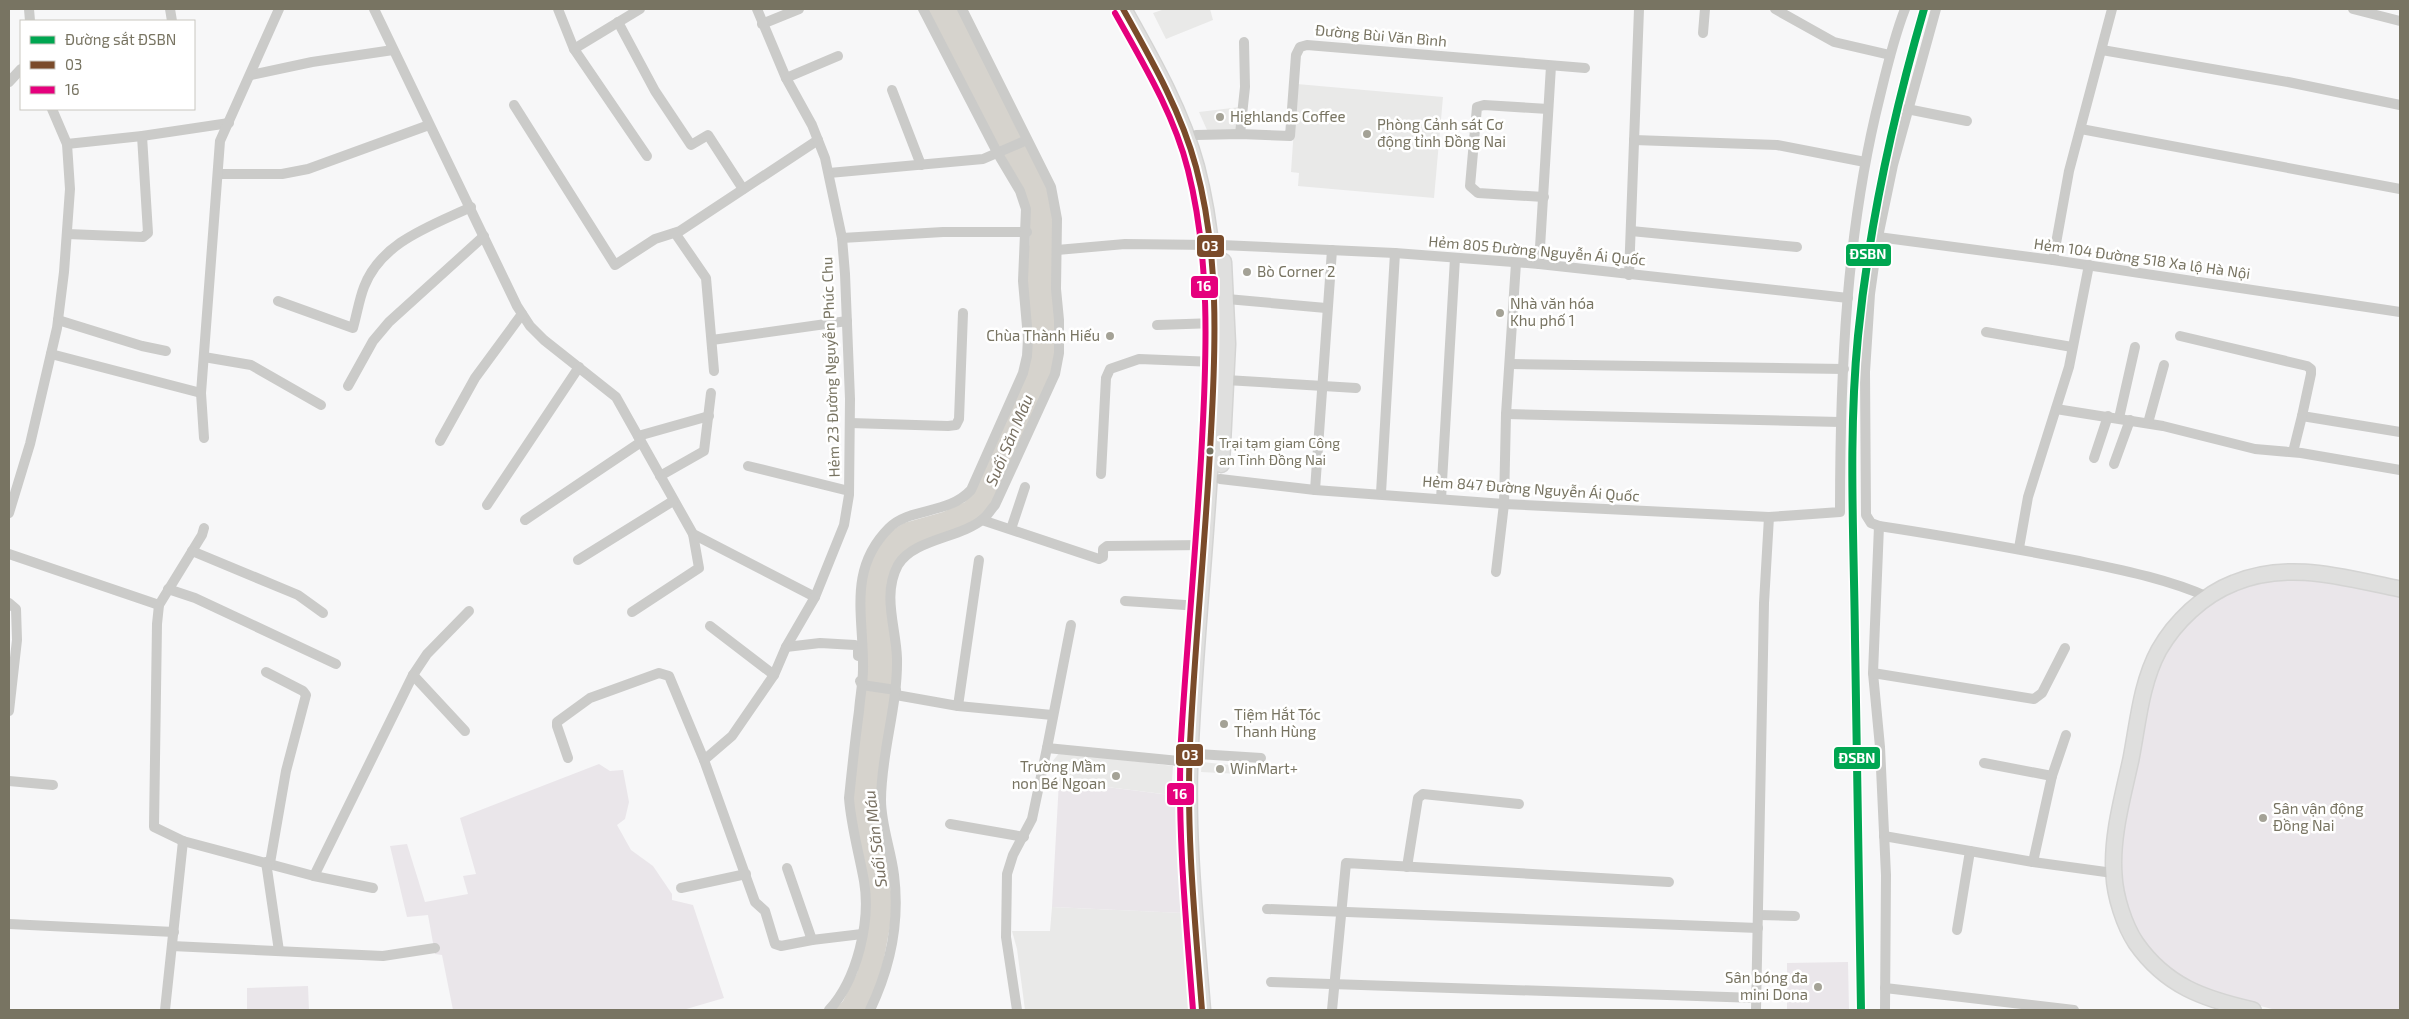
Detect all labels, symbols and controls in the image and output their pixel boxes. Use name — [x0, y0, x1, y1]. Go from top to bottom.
legend — [20, 20, 195, 110]
street label: Đường Bùi Văn Bình — [1314, 20, 1448, 50]
text: Đường sắt ĐSBN — [65, 30, 176, 48]
text: 03 — [65, 55, 82, 73]
text: 16 — [65, 80, 80, 98]
place label: Highlands Coffee — [1230, 107, 1346, 125]
marker: Highlands Coffee — [1214, 111, 1226, 123]
place label: Phòng Cảnh sát Cơ động tỉnh Đồng Nai — [1377, 115, 1506, 150]
marker: Phòng Cảnh sát Cơ động tỉnh Đồng Nai — [1361, 128, 1373, 140]
street label: Hẻm 805 Đường Nguyễn Ái Quốc — [1428, 232, 1647, 269]
line badge: 03 — [1196, 234, 1225, 258]
street label: Hẻm 104 Đường 518 Xa lộ Hà Nội — [2033, 234, 2251, 282]
text: 03 — [1202, 237, 1218, 254]
line badge: ĐSBN — [1845, 243, 1892, 267]
text: ĐSBN — [1850, 245, 1886, 262]
street label: Hẻm 23 Đường Nguyễn Phúc Chu — [817, 256, 843, 478]
place label: Bò Corner 2 — [1257, 262, 1336, 280]
marker: Bò Corner 2 — [1241, 266, 1253, 278]
line badge: 16 — [1190, 275, 1219, 299]
text: 16 — [1197, 277, 1211, 294]
place label: Nhà văn hóa Khu phố 1 — [1510, 294, 1594, 329]
marker: Nhà văn hóa Khu phố 1 — [1494, 307, 1506, 319]
place label: Chùa Thành Hiếu — [986, 326, 1100, 344]
marker: Chùa Thành Hiếu — [1104, 330, 1116, 342]
water label: Suối Săn Máu — [981, 391, 1036, 489]
place label: Trại tạm giam Công an Tỉnh Đồng Nai — [1219, 434, 1340, 468]
marker: Trại tạm giam Công an Tỉnh Đồng Nai — [1205, 446, 1215, 456]
street label: Hẻm 847 Đường Nguyễn Ái Quốc — [1422, 471, 1640, 506]
place label: Tiệm Hắt Tóc Thanh Hùng — [1234, 705, 1321, 740]
marker: Tiệm Hắt Tóc Thanh Hùng — [1218, 718, 1230, 730]
line badge: 03 — [1175, 743, 1204, 767]
text: 03 — [1182, 746, 1198, 763]
line badge: ĐSBN — [1833, 746, 1881, 770]
text: ĐSBN — [1839, 749, 1875, 766]
place label: Trường Mầm non Bé Ngoan — [1012, 757, 1106, 792]
place label: WinMart+ — [1230, 759, 1298, 777]
marker: WinMart+ — [1214, 763, 1226, 775]
marker: Trường Mầm non Bé Ngoan — [1110, 770, 1122, 782]
line badge: 16 — [1166, 782, 1195, 806]
text: 16 — [1173, 785, 1187, 802]
water label: Suối Săn Máu — [859, 789, 890, 889]
place label: Sân vận động Đồng Nai — [2273, 799, 2364, 834]
marker: Sân vận động Đồng Nai — [2257, 812, 2269, 824]
place label: Sân bóng đa mini Dona — [1725, 968, 1808, 1003]
marker: Sân bóng đa mini Dona — [1812, 981, 1824, 993]

